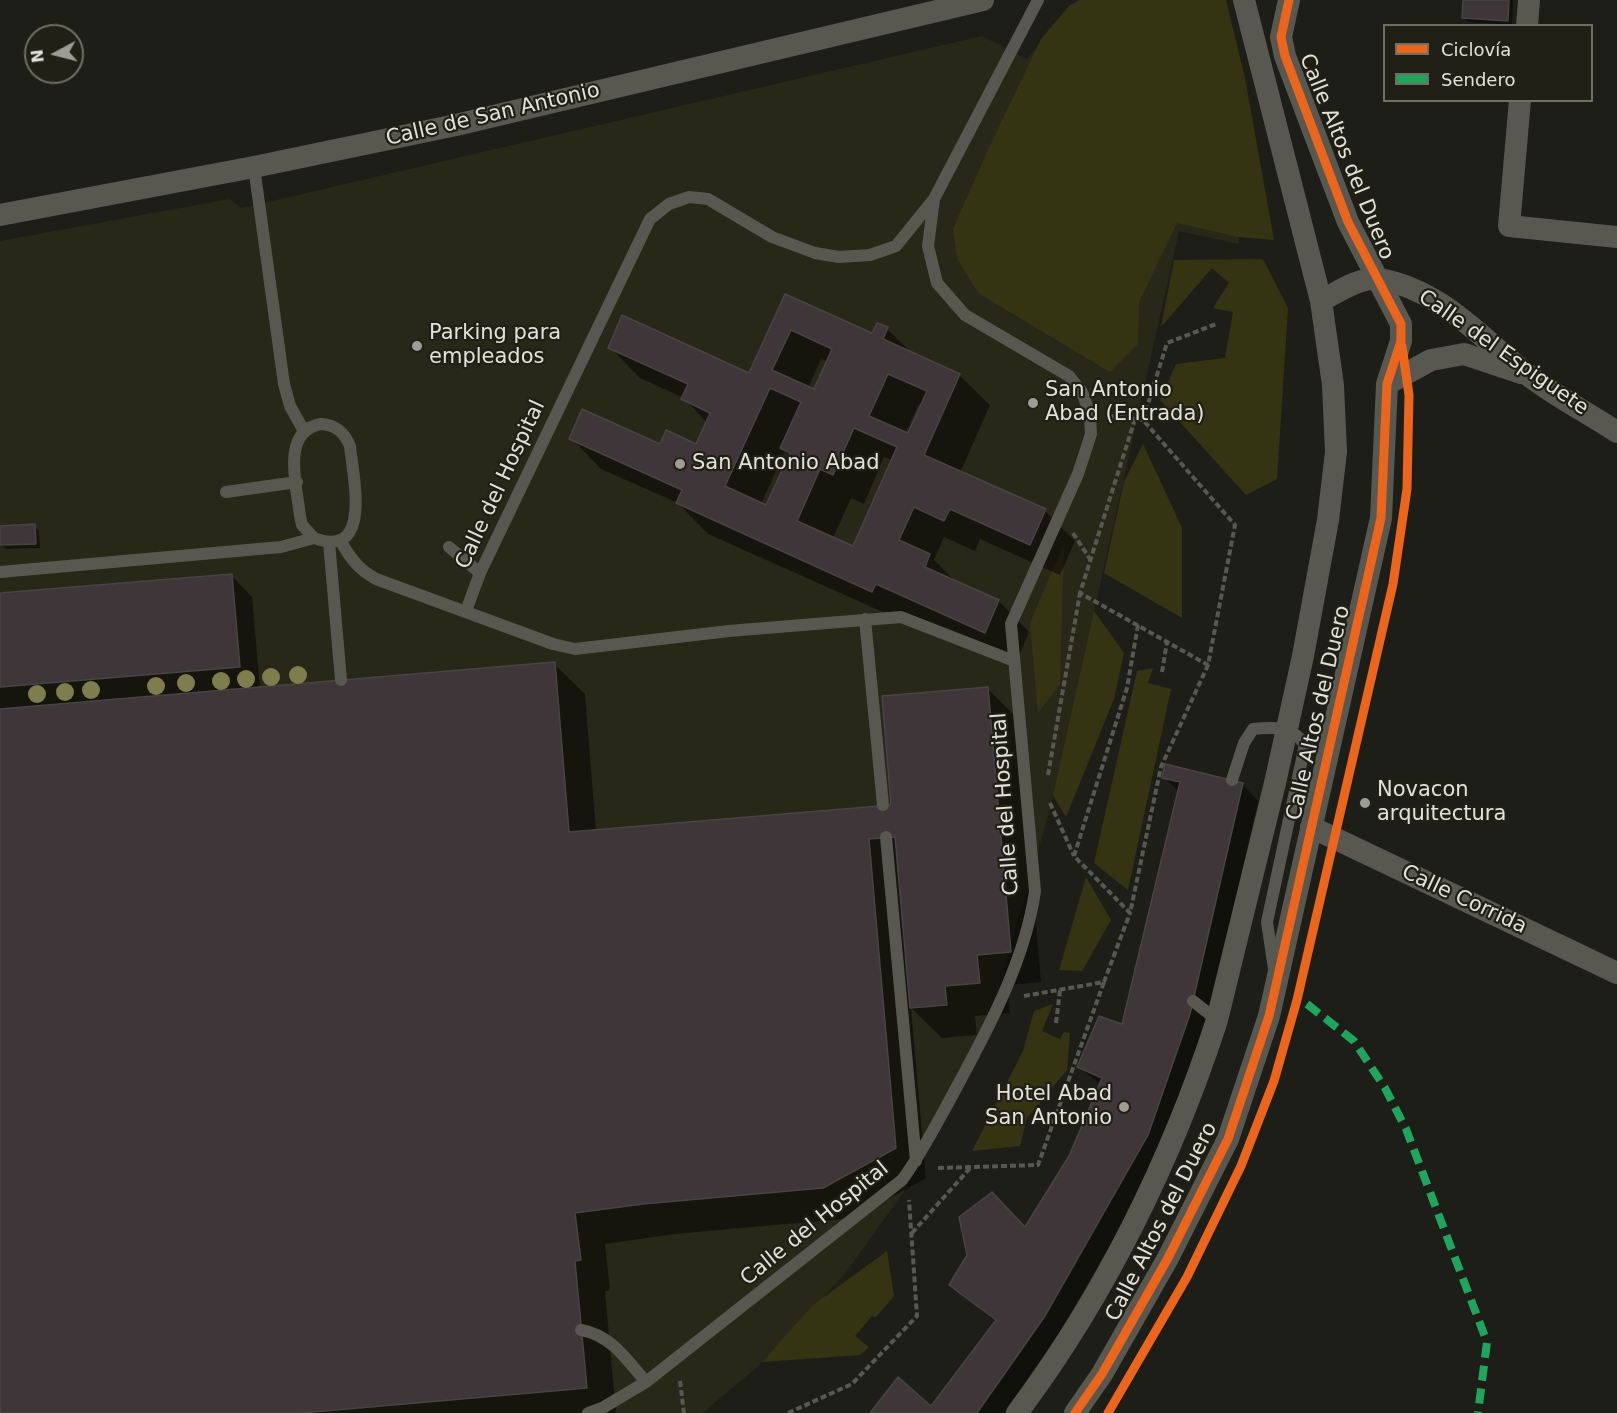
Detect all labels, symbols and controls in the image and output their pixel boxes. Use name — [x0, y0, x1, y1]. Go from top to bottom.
north arrow — [24, 24, 84, 84]
legend — [1383, 24, 1593, 102]
text: Ciclovía — [1441, 39, 1511, 60]
text: N — [27, 48, 48, 64]
street label: Calle Altos del Duero — [1293, 50, 1399, 264]
text: Sendero — [1441, 69, 1515, 90]
street label: Calle de San Antonio — [384, 78, 602, 152]
street label: Calle del Espiguete — [1413, 285, 1593, 421]
place label: Parking para empleados — [429, 321, 561, 371]
marker: Parking para empleados — [410, 339, 424, 353]
place label: San Antonio Abad (Entrada) — [1045, 378, 1204, 428]
marker: San Antonio Abad (Entrada) — [1026, 396, 1040, 410]
street label: Calle del Hospital — [451, 397, 551, 573]
place label: San Antonio Abad — [692, 451, 880, 477]
marker: San Antonio Abad — [673, 457, 687, 471]
street label: Calle Altos del Duero — [1282, 603, 1356, 823]
street label: Calle del Hospital — [987, 712, 1025, 896]
place label: Novacon arquitectura — [1377, 778, 1506, 828]
marker: Novacon arquitectura — [1358, 796, 1372, 810]
street label: Calle Corrida — [1397, 860, 1531, 940]
place label: Hotel Abad San Antonio — [985, 1082, 1112, 1132]
marker: Hotel Abad San Antonio — [1117, 1100, 1131, 1114]
street label: Calle Altos del Duero — [1101, 1118, 1223, 1326]
street label: Calle del Hospital — [736, 1157, 894, 1291]

